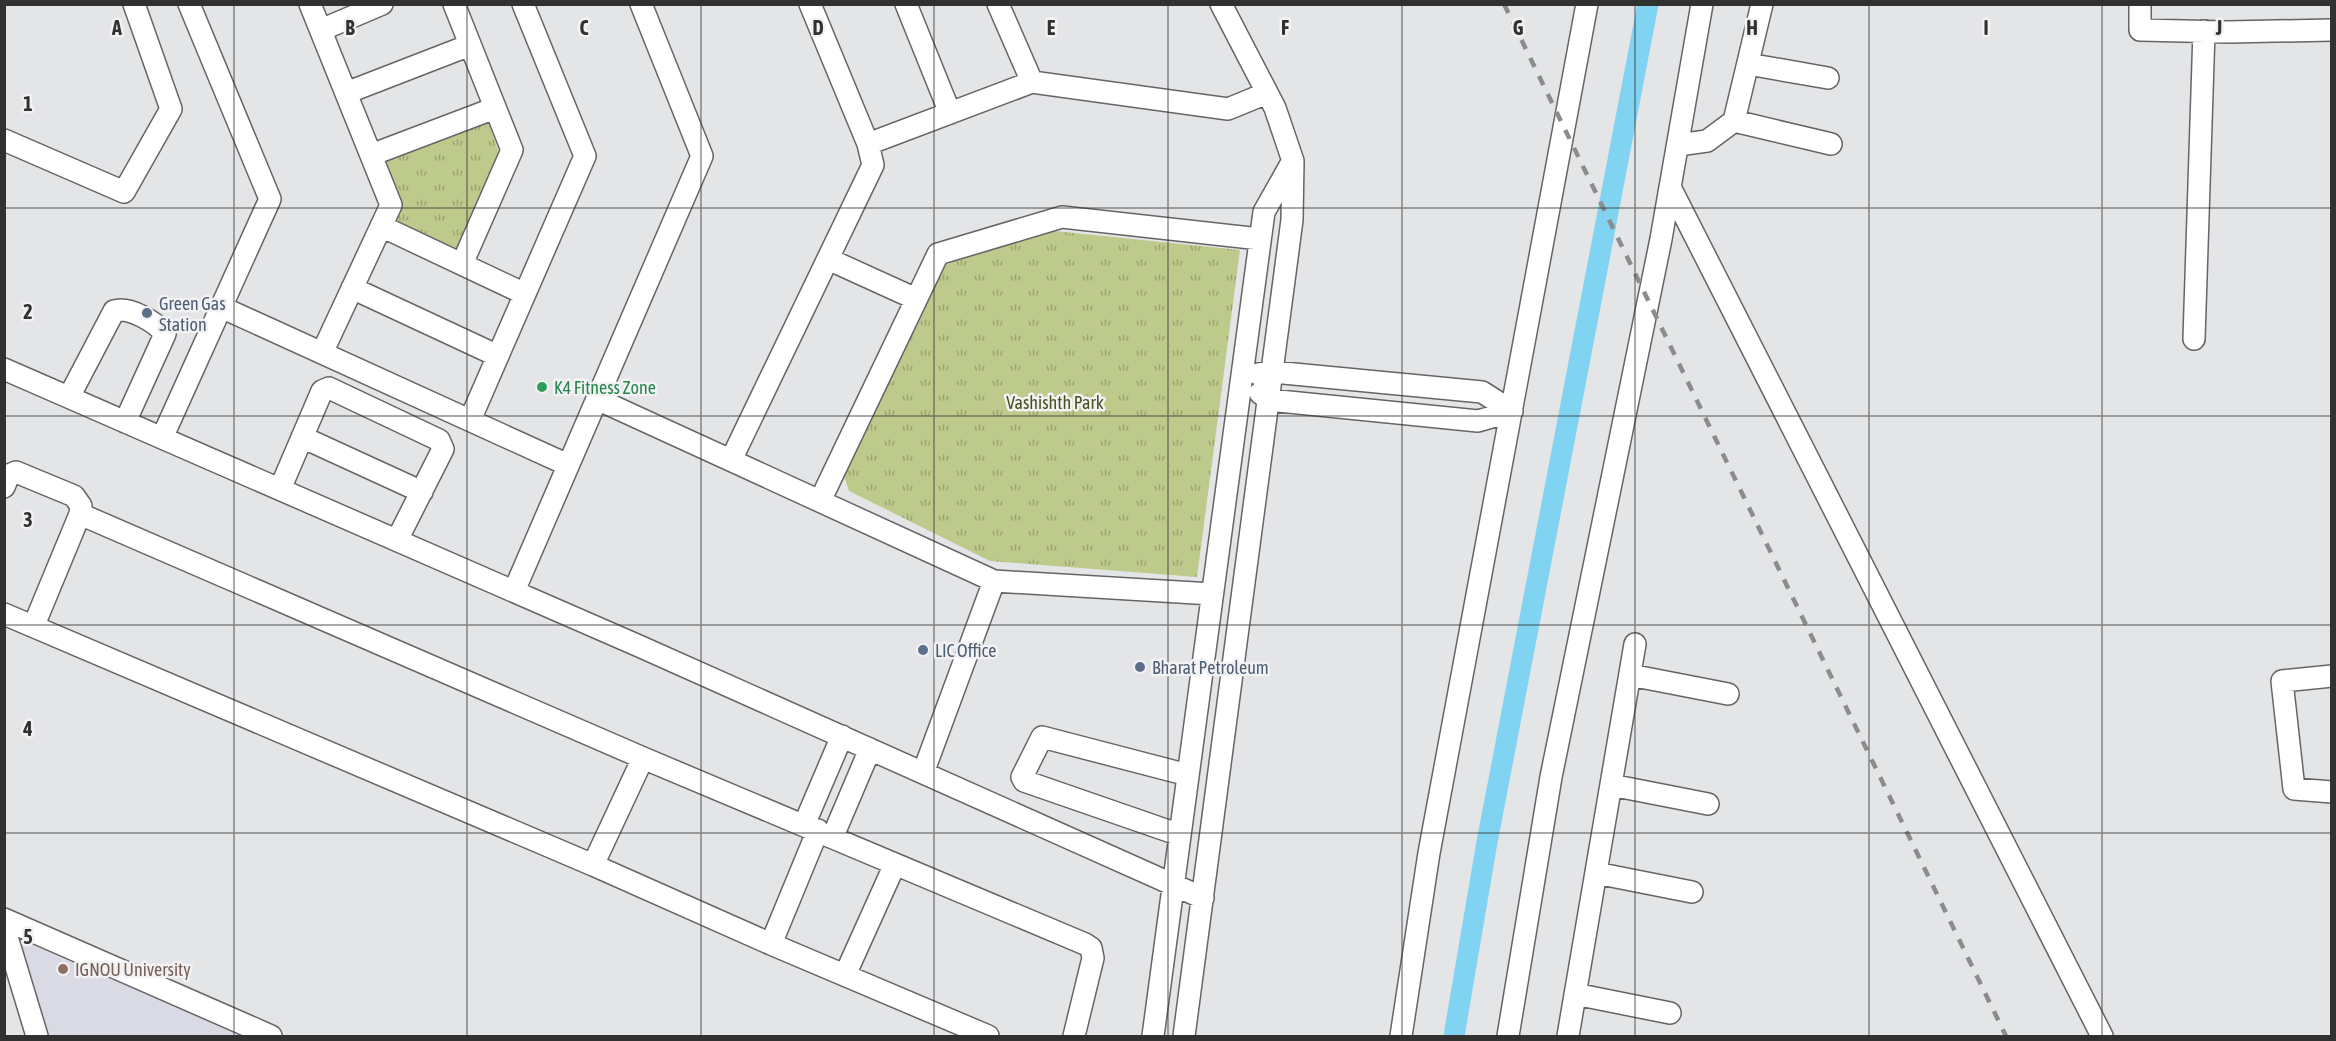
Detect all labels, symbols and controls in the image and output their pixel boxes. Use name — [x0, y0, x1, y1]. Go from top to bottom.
text: A — [111, 16, 122, 39]
text: B — [345, 16, 355, 39]
text: C — [580, 16, 589, 39]
text: D — [812, 16, 824, 39]
text: E — [1047, 16, 1056, 39]
text: F — [1281, 16, 1289, 39]
text: G — [1513, 16, 1524, 39]
text: H — [1746, 16, 1758, 39]
text: I — [1983, 16, 1989, 39]
text: J — [2215, 16, 2222, 39]
text: 1 — [23, 92, 33, 115]
place label: Green Gas Station — [159, 293, 226, 335]
text: 2 — [23, 300, 33, 323]
marker: Green Gas Station — [140, 306, 154, 320]
place label: K4 Fitness Zone — [554, 377, 656, 398]
marker: K4 Fitness Zone — [535, 380, 549, 394]
park label: Vashishth Park — [1006, 392, 1104, 413]
text: 3 — [23, 508, 33, 531]
place label: LIC Office — [935, 640, 996, 661]
marker: LIC Office — [916, 643, 930, 657]
place label: Bharat Petroleum — [1152, 657, 1269, 678]
marker: Bharat Petroleum — [1133, 660, 1147, 674]
text: 4 — [22, 717, 33, 740]
text: 5 — [23, 925, 33, 948]
place label: IGNOU University — [75, 959, 191, 980]
marker: IGNOU University — [56, 962, 70, 976]

